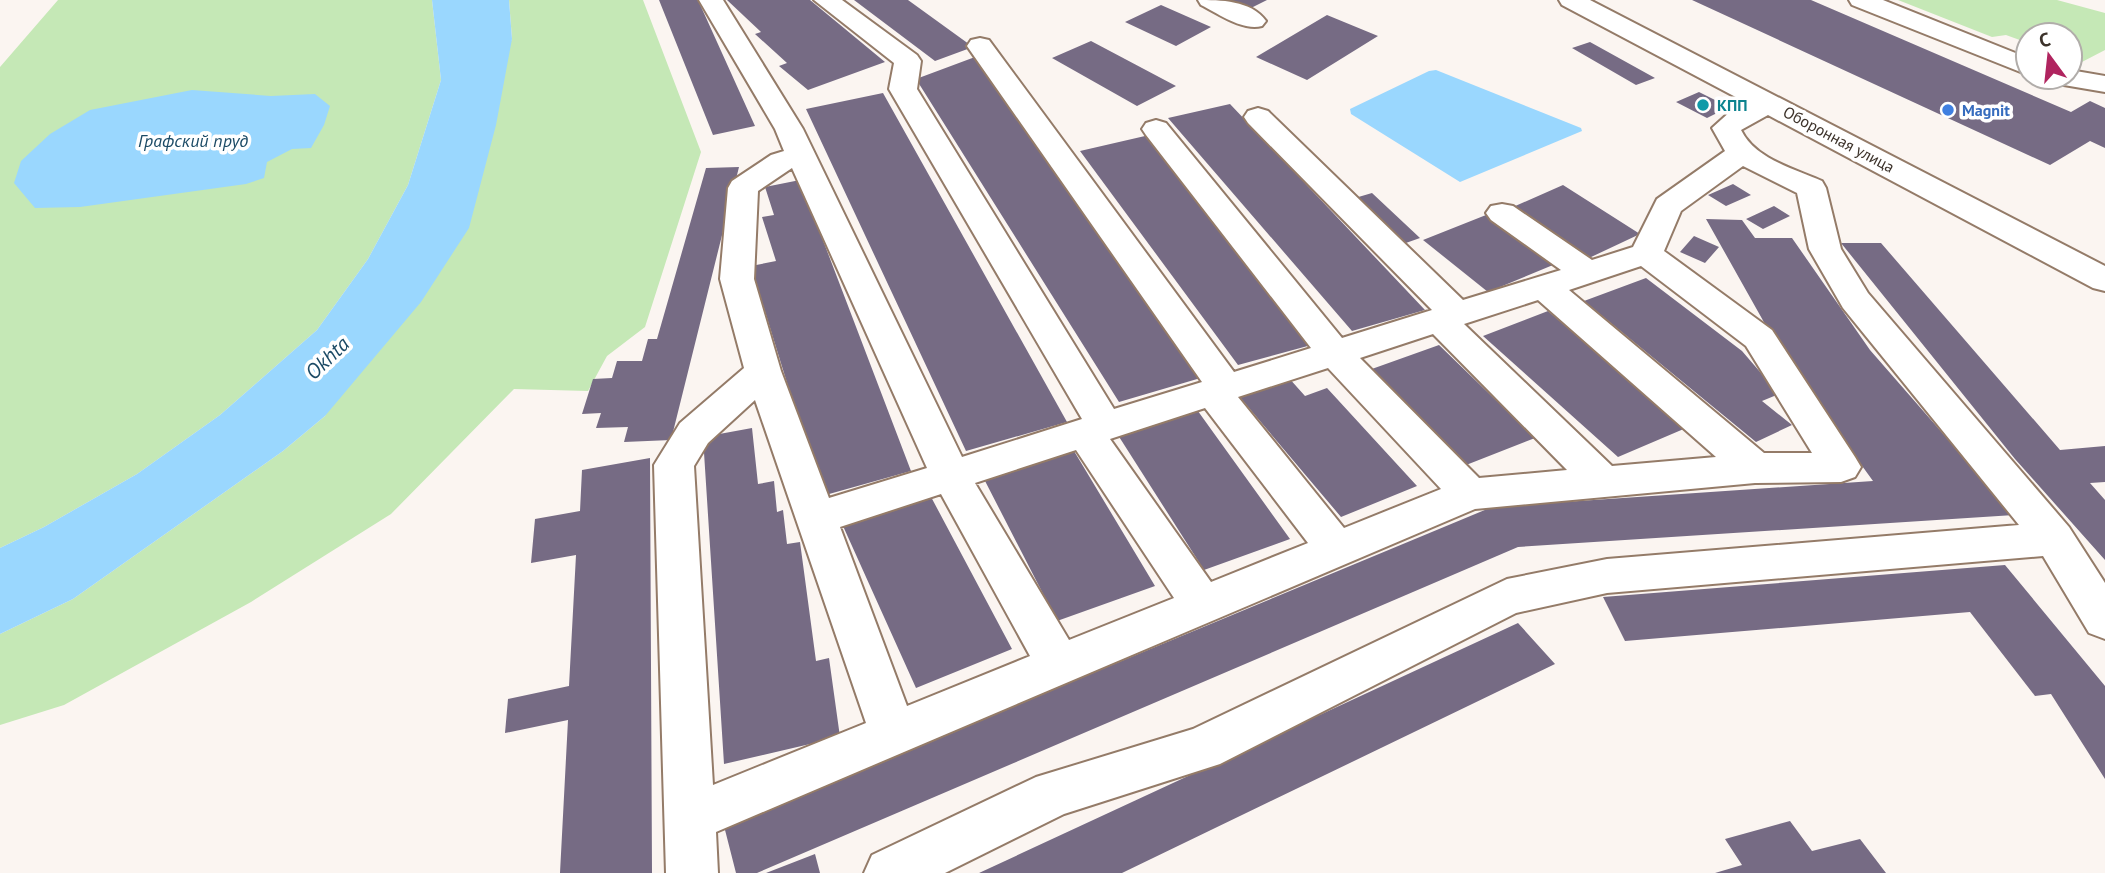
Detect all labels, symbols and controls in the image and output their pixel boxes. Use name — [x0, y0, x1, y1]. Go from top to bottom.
north arrow — [2014, 21, 2084, 91]
text: С — [2036, 27, 2053, 53]
place label: КПП — [1717, 95, 1747, 115]
marker: КПП — [1695, 97, 1711, 113]
place label: Magnit — [1962, 100, 2010, 120]
street label: Оборонная улица — [1780, 101, 1898, 177]
marker: Magnit — [1940, 102, 1956, 118]
water label: Графский пруд — [138, 129, 248, 152]
water label: Okhta — [299, 330, 355, 385]

